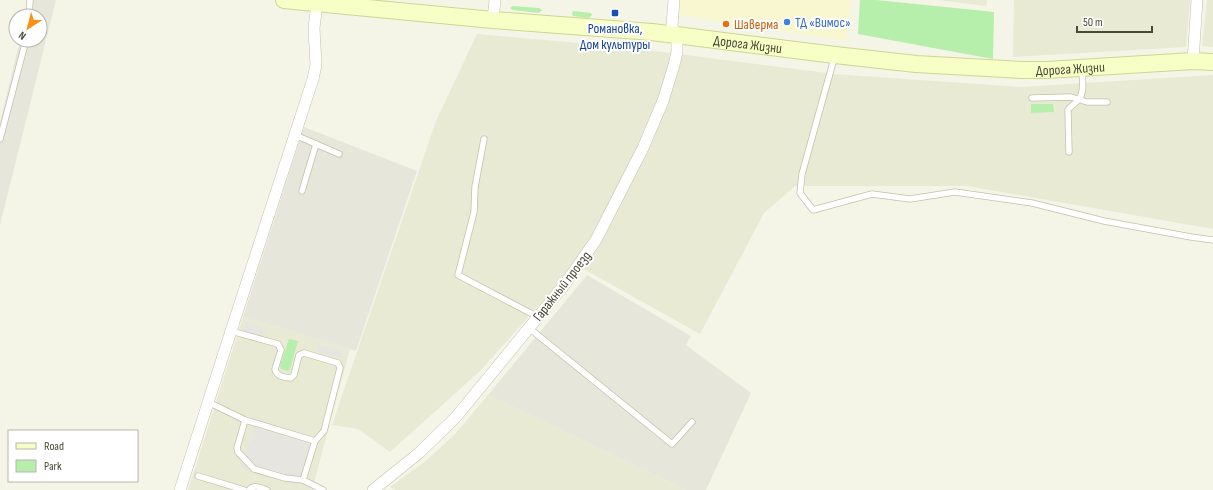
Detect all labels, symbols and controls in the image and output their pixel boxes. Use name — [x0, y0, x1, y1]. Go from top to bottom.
north arrow — [8, 8, 48, 48]
marker: Романовка, Дом культуры — [610, 8, 620, 18]
scale bar — [1077, 8, 1152, 34]
place label: ТД «Вимос» — [795, 14, 851, 31]
text: 50 m — [1083, 15, 1103, 30]
place label: Шаверма — [734, 16, 778, 33]
marker: ТД «Вимос» — [782, 17, 792, 27]
marker: Шаверма — [721, 19, 731, 29]
place label: Романовка, Дом культуры — [580, 20, 650, 53]
text: N — [16, 29, 29, 43]
street label: Дорога Жизни — [713, 31, 783, 57]
street label: Дорога Жизни — [1036, 58, 1105, 79]
street label: Гаражный проезд — [529, 248, 595, 324]
legend — [8, 430, 138, 482]
text: Road — [44, 439, 64, 454]
text: Park — [44, 459, 62, 474]

